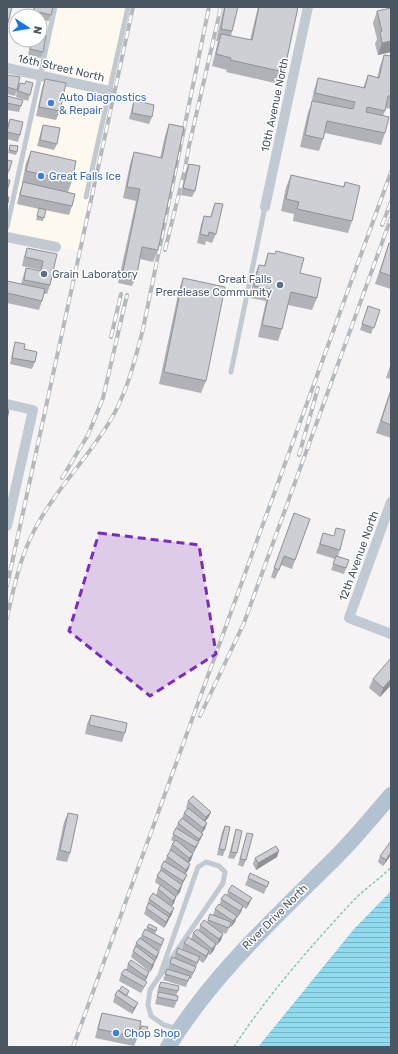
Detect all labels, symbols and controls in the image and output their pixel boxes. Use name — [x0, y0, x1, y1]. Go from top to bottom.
north arrow — [8, 8, 48, 48]
text: N — [30, 25, 44, 35]
street label: 16th Street North — [16, 52, 106, 84]
street label: 10th Avenue North — [259, 57, 291, 153]
place label: Auto Diagnostics & Repair — [59, 91, 147, 117]
marker: Auto Diagnostics & Repair — [46, 98, 56, 108]
place label: Great Falls Ice — [49, 170, 121, 183]
marker: Great Falls Ice — [36, 171, 46, 181]
place label: Grain Laboratory — [52, 268, 138, 281]
marker: Grain Laboratory — [39, 269, 49, 279]
place label: Great Falls Prerelease Community — [156, 273, 272, 299]
marker: Great Falls Prerelease Community — [275, 280, 285, 290]
street label: 12th Avenue North — [337, 509, 381, 603]
street label: River Drive North — [240, 882, 310, 952]
place label: Chop Shop — [124, 1027, 180, 1040]
marker: Chop Shop — [111, 1028, 121, 1038]

